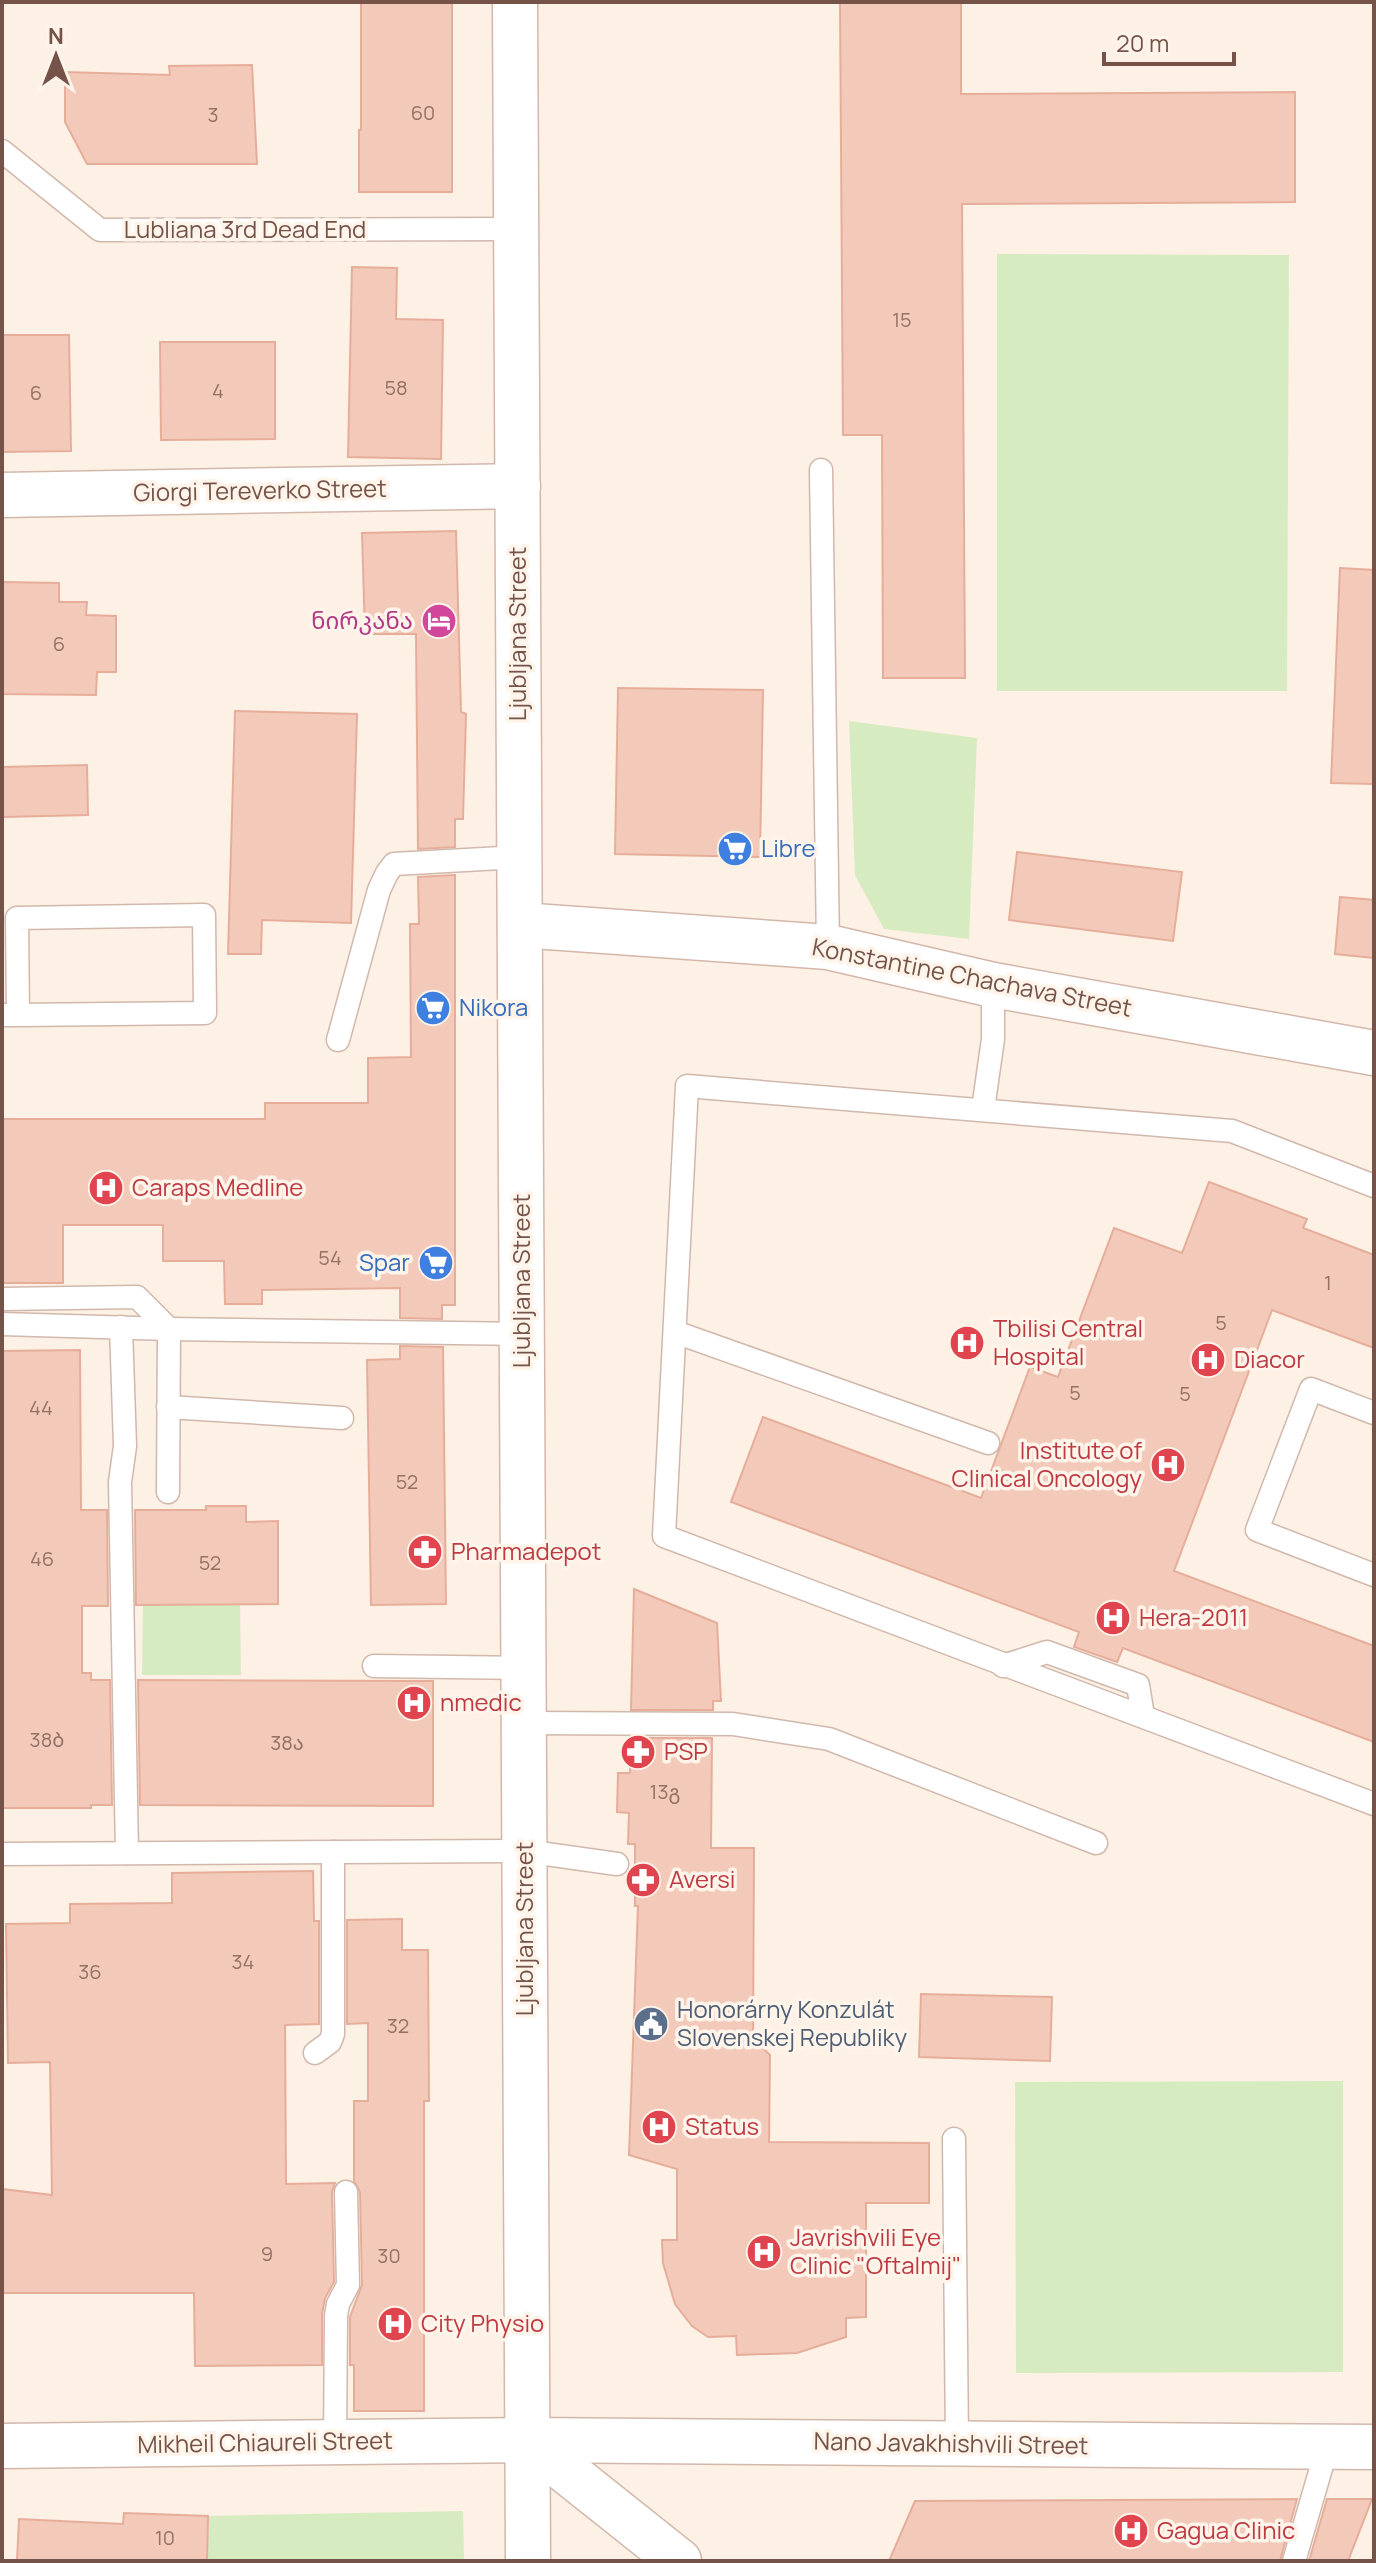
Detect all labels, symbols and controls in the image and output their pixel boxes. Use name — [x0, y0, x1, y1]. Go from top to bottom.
north arrow — [16, 16, 96, 96]
scale bar — [1104, 16, 1234, 66]
text: N — [48, 21, 64, 51]
text: 20 m — [1116, 26, 1169, 59]
house number: 60 — [411, 99, 435, 126]
house number: 3 — [207, 101, 219, 128]
street label: Lubliana 3rd Dead End — [124, 212, 366, 245]
house number: 15 — [892, 306, 912, 333]
house number: 58 — [384, 374, 408, 401]
house number: 4 — [212, 377, 224, 404]
house number: 6 — [30, 379, 42, 406]
street label: Giorgi Tereverko Street — [133, 471, 387, 508]
street label: Ljubljana Street — [500, 547, 533, 721]
hotel icon: ნირკანა — [420, 602, 458, 640]
place label: ნირკანა — [311, 603, 413, 636]
house number: 6 — [53, 630, 65, 657]
supermarket icon: Libre — [716, 830, 754, 868]
place label: Libre — [761, 831, 816, 864]
street label: Konstantine Chachava Street — [810, 929, 1135, 1024]
supermarket icon: Nikora — [414, 989, 452, 1027]
place label: Nikora — [459, 990, 528, 1023]
hospital icon: Caraps Medline — [87, 1169, 125, 1207]
place label: Caraps Medline — [132, 1170, 303, 1203]
street label: Ljubljana Street — [504, 1194, 537, 1368]
house number: 54 — [318, 1244, 342, 1271]
supermarket icon: Spar — [417, 1244, 455, 1282]
place label: Spar — [359, 1245, 410, 1278]
house number: 1 — [1324, 1269, 1332, 1296]
house number: 5 — [1215, 1309, 1227, 1336]
place label: Tbilisi Central Hospital — [993, 1311, 1143, 1372]
hospital icon: Tbilisi Central Hospital — [948, 1324, 986, 1362]
hospital icon: Diacor — [1189, 1341, 1227, 1379]
place label: Diacor — [1234, 1342, 1305, 1375]
house number: 5 — [1069, 1379, 1081, 1406]
house number: 5 — [1179, 1380, 1191, 1407]
house number: 44 — [29, 1394, 53, 1421]
place label: Institute of Clinical Oncology — [951, 1433, 1142, 1494]
hospital icon: Institute of Clinical Oncology — [1149, 1446, 1187, 1484]
house number: 52 — [396, 1468, 418, 1495]
pharmacy icon: Pharmadepot — [406, 1533, 444, 1571]
place label: Pharmadepot — [451, 1534, 601, 1567]
house number: 46 — [30, 1545, 54, 1572]
house number: 52 — [199, 1549, 221, 1576]
hospital icon: Hera-2011 — [1094, 1599, 1132, 1637]
place label: Hera-2011 — [1139, 1600, 1248, 1633]
hospital icon: nmedic — [395, 1684, 433, 1722]
place label: nmedic — [440, 1685, 522, 1718]
house number: 38ბ — [30, 1726, 64, 1753]
house number: 38ა — [270, 1729, 304, 1756]
pharmacy icon: PSP — [619, 1733, 657, 1771]
place label: PSP — [664, 1734, 708, 1767]
house number: 13გ — [650, 1778, 680, 1805]
street label: Ljubljana Street — [507, 1842, 540, 2016]
pharmacy icon: Aversi — [624, 1861, 662, 1899]
place label: Aversi — [669, 1862, 735, 1895]
house number: 34 — [232, 1948, 254, 1975]
house number: 36 — [78, 1958, 102, 1985]
place label: Honorárny Konzulát Slovenskej Republiky — [677, 1992, 907, 2053]
public building icon: Honorárny Konzulát Slovenskej Republiky — [632, 2005, 670, 2043]
house number: 32 — [387, 2012, 409, 2039]
hospital icon: Status — [640, 2108, 678, 2146]
place label: Status — [685, 2109, 759, 2142]
place label: Javrishvili Eye Clinic "Oftalmij" — [790, 2220, 962, 2281]
hospital icon: Javrishvili Eye Clinic "Oftalmij" — [745, 2233, 783, 2271]
house number: 9 — [261, 2240, 273, 2267]
house number: 30 — [377, 2242, 401, 2269]
hospital icon: City Physio — [376, 2305, 414, 2343]
place label: City Physio — [421, 2306, 544, 2339]
street label: Mikheil Chiaureli Street — [137, 2423, 393, 2460]
street label: Nano Javakhishvili Street — [813, 2424, 1089, 2461]
hospital icon: Gagua Clinic — [1112, 2512, 1150, 2550]
place label: Gagua Clinic — [1157, 2513, 1295, 2546]
house number: 10 — [155, 2524, 175, 2551]

